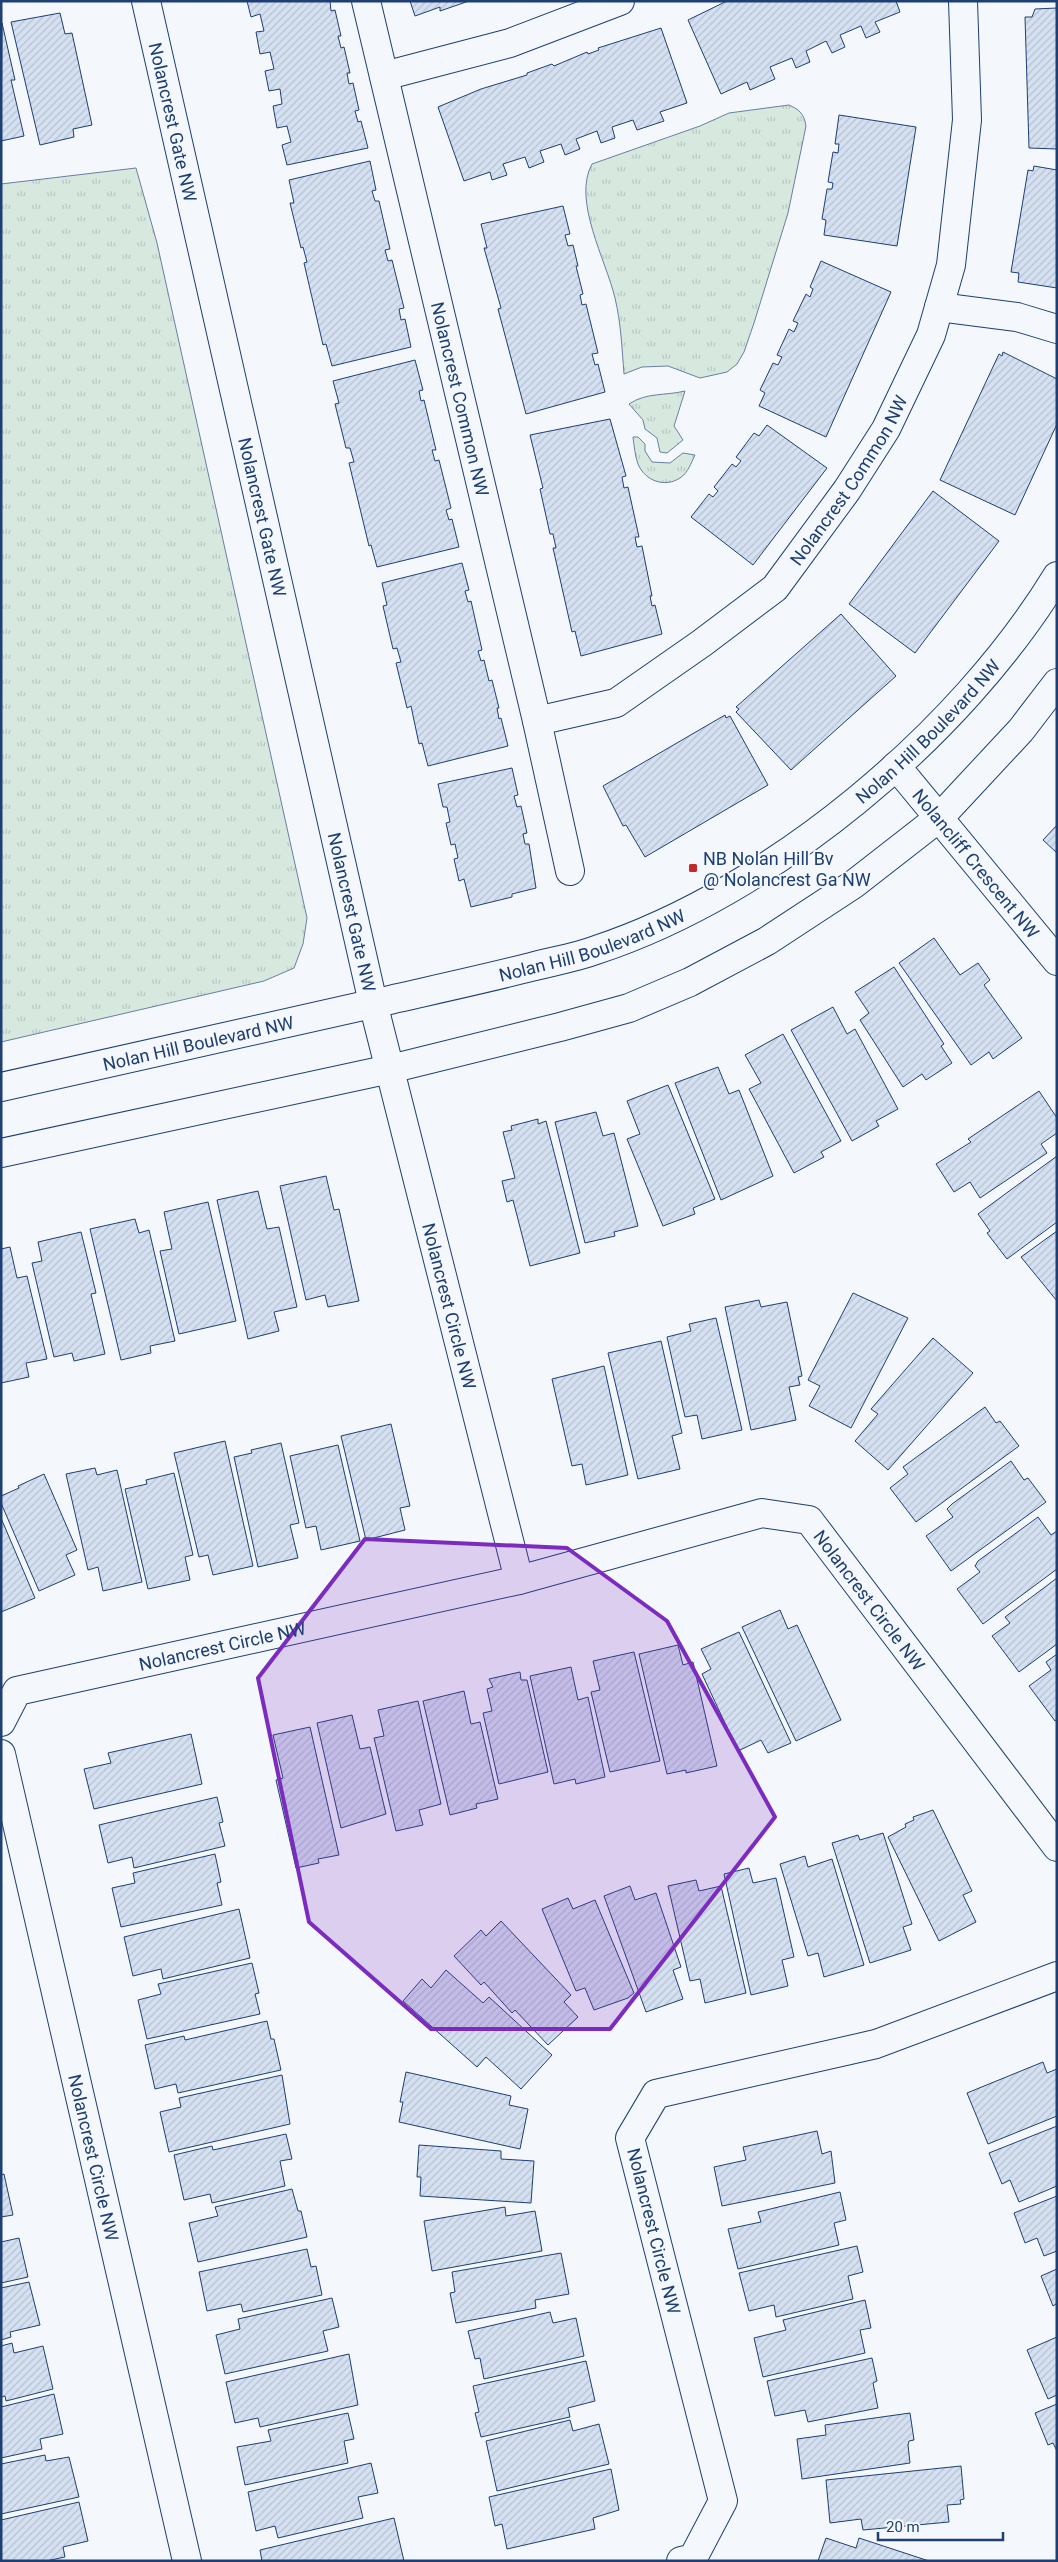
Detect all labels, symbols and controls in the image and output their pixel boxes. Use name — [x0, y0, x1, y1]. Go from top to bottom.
street label: Nolancrest Gate NW — [145, 40, 202, 204]
street label: Nolancrest Common NW — [427, 300, 494, 498]
street label: Nolancrest Common NW — [785, 392, 911, 569]
street label: Nolancrest Gate NW — [235, 435, 291, 599]
street label: Nolan Hill Boulevard NW — [851, 655, 1004, 807]
street label: Nolancliff Crescent NW — [909, 784, 1044, 942]
street label: Nolancrest Gate NW — [324, 830, 381, 994]
place label: NB Nolan Hill Bv @ Nolancrest Ga NW — [703, 848, 871, 890]
marker: NB Nolan Hill Bv @ Nolancrest Ga NW — [687, 862, 699, 874]
street label: Nolan Hill Boulevard NW — [497, 904, 688, 985]
street label: Nolan Hill Boulevard NW — [101, 1011, 296, 1074]
street label: Nolancrest Circle NW — [419, 1221, 481, 1391]
street label: Nolancrest Circle NW — [810, 1526, 930, 1674]
street label: Nolancrest Circle NW — [137, 1617, 308, 1674]
street label: Nolancrest Circle NW — [65, 2072, 123, 2243]
street label: Nolancrest Circle NW — [623, 2146, 685, 2316]
scale bar — [878, 2510, 1003, 2542]
text: 20 m — [886, 2518, 920, 2536]

